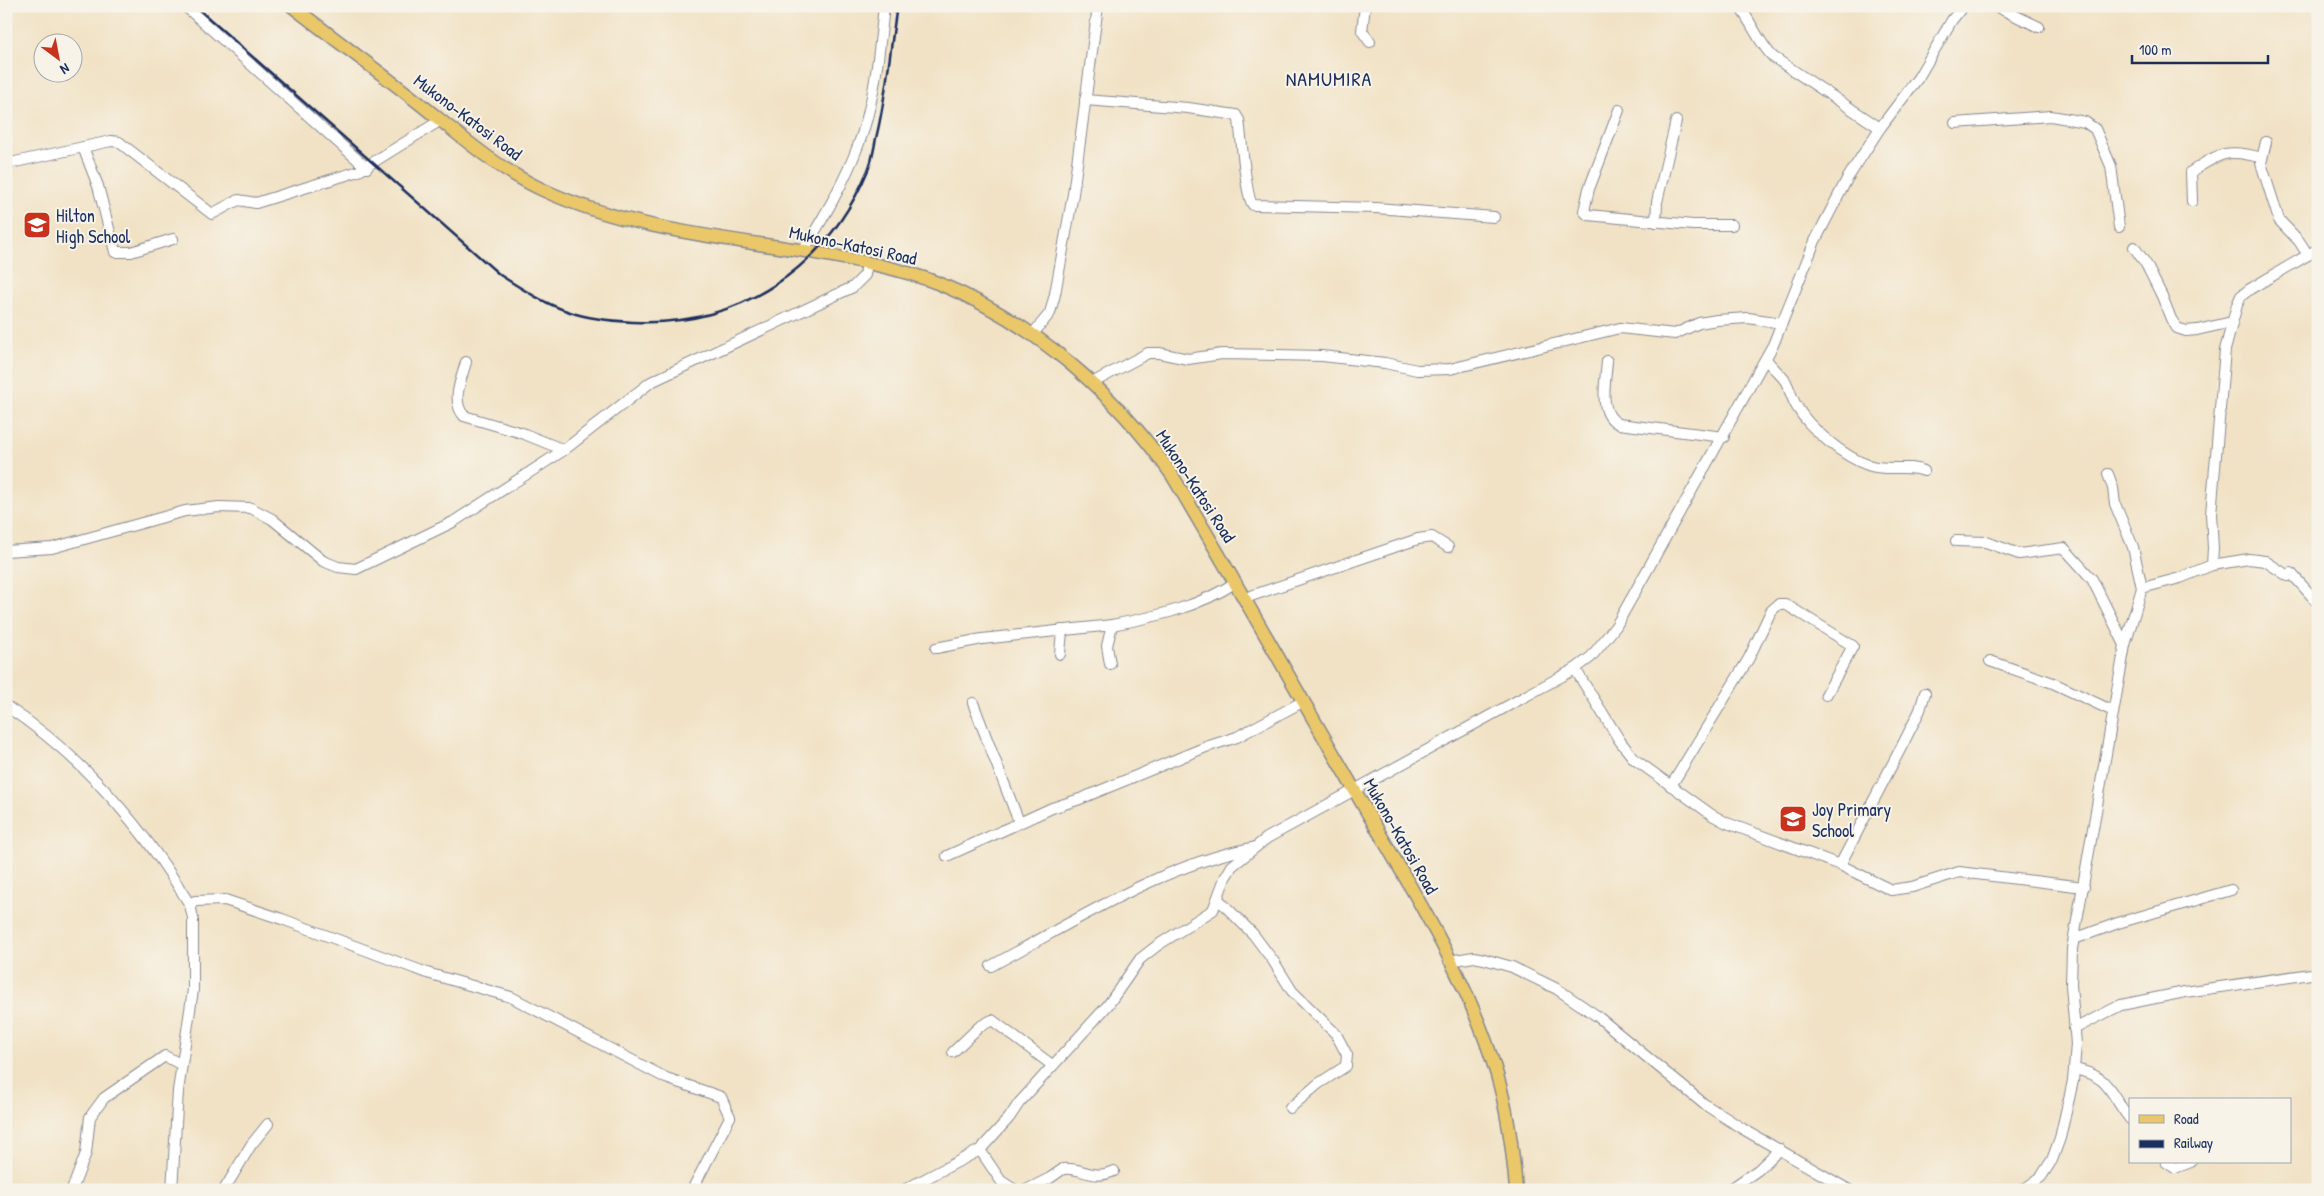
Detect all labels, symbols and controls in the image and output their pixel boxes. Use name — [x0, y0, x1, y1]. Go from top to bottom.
north arrow — [32, 32, 82, 82]
scale bar — [2132, 32, 2268, 64]
text: 100 m — [2139, 39, 2172, 60]
text: N — [56, 59, 73, 80]
district label: NAMUMIRA — [1286, 65, 1372, 92]
street label: Mukono-Katosi Road — [409, 68, 527, 166]
place label: Hilton High School — [56, 203, 130, 249]
school or university icon: Hilton High School — [22, 210, 52, 240]
street label: Mukono-Katosi Road — [787, 219, 919, 271]
street label: Mukono-Katosi Road — [1150, 425, 1242, 547]
street label: Mukono-Katosi Road — [1358, 774, 1444, 898]
place label: Joy Primary School — [1812, 797, 1892, 843]
school or university icon: Joy Primary School — [1778, 804, 1808, 834]
legend — [2129, 1098, 2292, 1164]
text: Road — [2174, 1108, 2199, 1129]
text: Railway — [2174, 1132, 2213, 1153]

